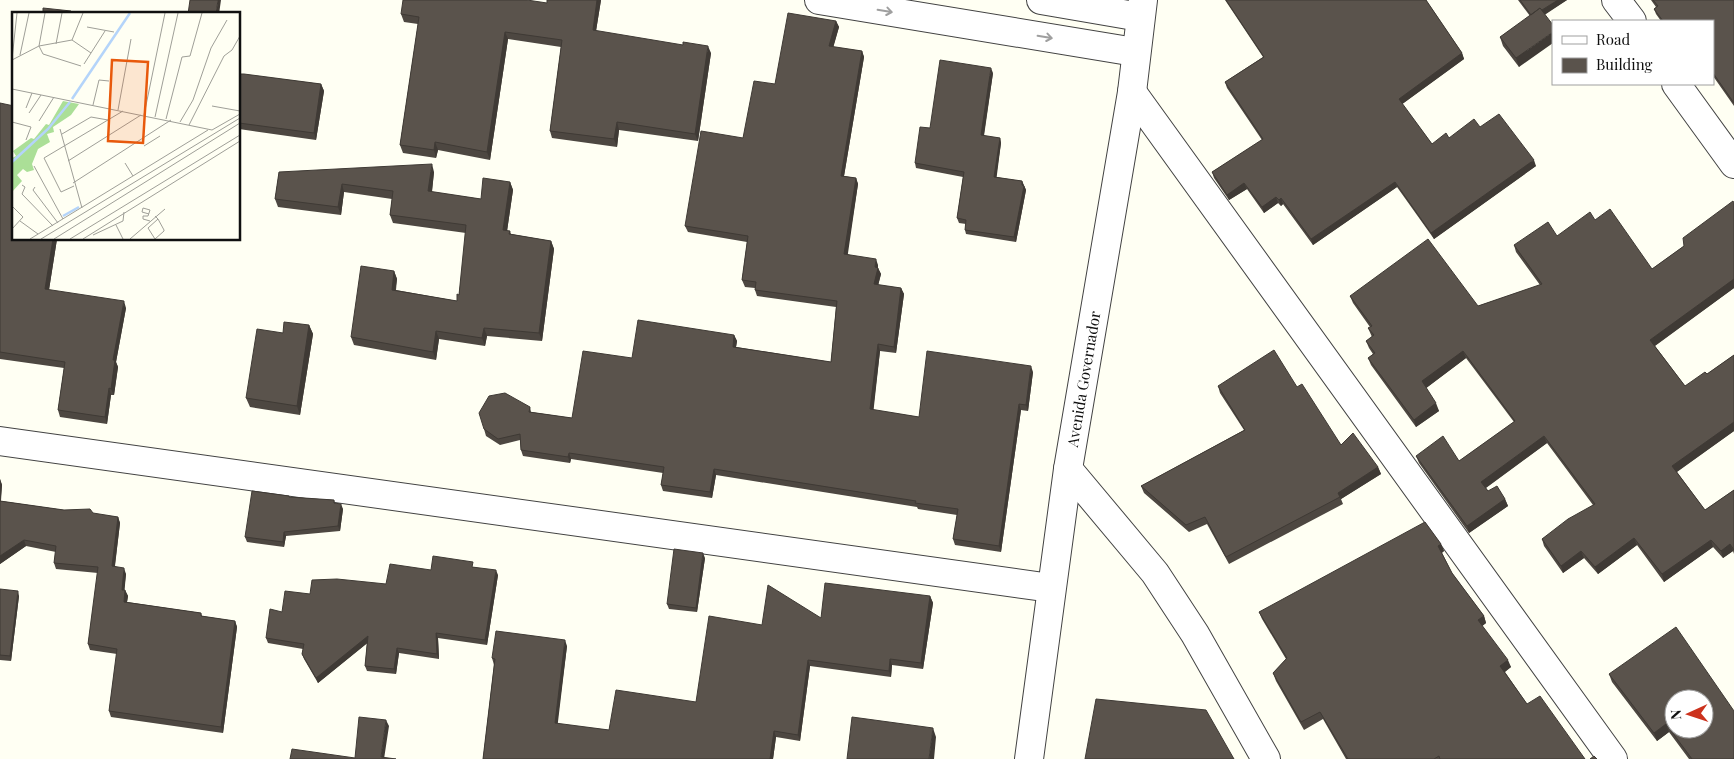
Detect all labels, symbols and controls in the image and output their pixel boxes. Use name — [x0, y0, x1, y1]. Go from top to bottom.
one-way arrow — [876, 6, 892, 16]
inset map — [12, 12, 240, 240]
legend — [1552, 20, 1714, 85]
text: Road — [1596, 29, 1630, 49]
one-way arrow — [1037, 33, 1053, 43]
text: Building — [1596, 54, 1653, 74]
street label: Avenida Governador — [1062, 309, 1105, 449]
north arrow — [1664, 689, 1714, 739]
text: N — [1666, 709, 1685, 720]

